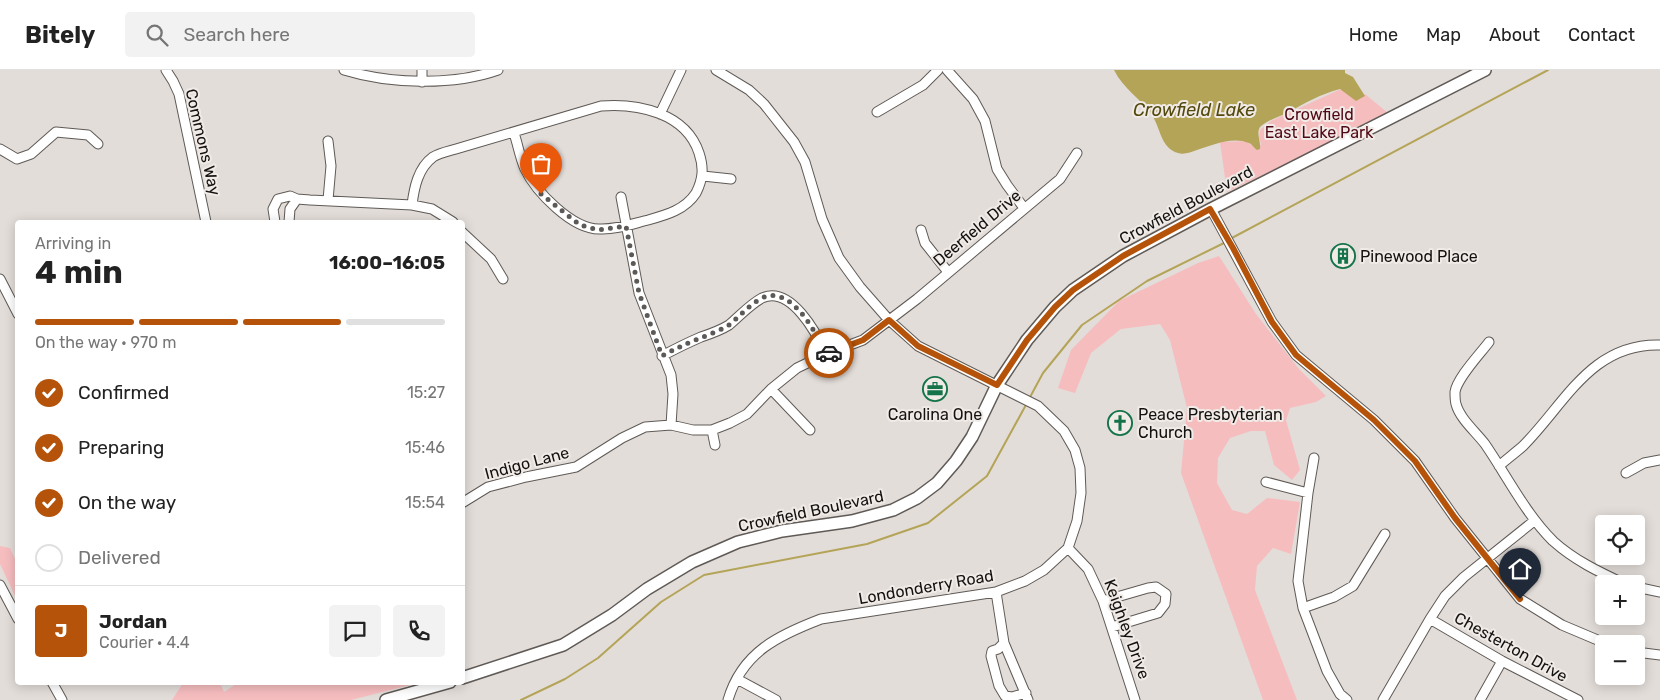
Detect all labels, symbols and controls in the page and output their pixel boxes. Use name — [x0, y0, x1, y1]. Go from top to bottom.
search box — [125, 12, 475, 57]
text: Bitely — [25, 21, 95, 49]
icon: search — [143, 21, 171, 49]
text: Search here — [183, 23, 290, 46]
text: Home — [1349, 24, 1398, 46]
text: Map — [1426, 24, 1461, 46]
text: About — [1489, 24, 1540, 46]
text: Contact — [1568, 24, 1635, 46]
street label: Commons Way — [181, 87, 225, 197]
water label: Crowfield Lake — [1133, 99, 1255, 121]
park label: Crowfield East Lake Park — [1265, 105, 1374, 142]
pin — [520, 143, 562, 194]
icon: bag — [527, 150, 555, 178]
street label: Crowfield Boulevard — [1116, 162, 1256, 248]
street label: Deerfield Drive — [929, 186, 1025, 270]
text: Arriving in — [35, 234, 111, 253]
building icon: Pinewood Place — [1330, 243, 1356, 269]
place label: Pinewood Place — [1360, 247, 1478, 266]
text: 16:00–16:05 — [329, 251, 445, 274]
text: 4 min — [35, 253, 123, 291]
courier — [804, 328, 854, 378]
text: On the way · 970 m — [35, 333, 176, 352]
icon: car — [815, 339, 843, 367]
office icon: Carolina One — [922, 376, 948, 402]
icon: check — [35, 379, 63, 407]
text: Confirmed — [78, 381, 169, 404]
text: 15:27 — [407, 383, 445, 402]
place label: Carolina One — [888, 405, 982, 424]
place label: Peace Presbyterian Church — [1138, 405, 1283, 442]
church icon: Peace Presbyterian Church — [1107, 410, 1133, 436]
icon: check — [35, 434, 63, 462]
text: Preparing — [78, 436, 164, 459]
text: 15:46 — [405, 438, 445, 457]
street label: Indigo Lane — [483, 443, 571, 483]
street label: Crowfield Boulevard — [736, 486, 886, 536]
icon: check — [35, 489, 63, 517]
text: On the way — [78, 491, 176, 514]
text: 15:54 — [405, 493, 445, 512]
map controls — [1595, 515, 1645, 685]
button: locate — [1595, 515, 1645, 565]
text: Delivered — [78, 546, 161, 569]
pin — [1499, 548, 1541, 599]
icon: home — [1506, 555, 1534, 583]
street label: Londonderry Road — [857, 566, 995, 608]
button: + — [1595, 575, 1645, 625]
street label: Keighley Drive — [1100, 577, 1154, 681]
button: chat — [329, 605, 381, 657]
button: phone — [393, 605, 445, 657]
street label: Chesterton Drive — [1451, 608, 1571, 686]
text: Jordan — [99, 610, 167, 633]
text: J — [55, 619, 67, 642]
text: Courier · 4.4 — [99, 633, 190, 652]
button: − — [1595, 635, 1645, 685]

